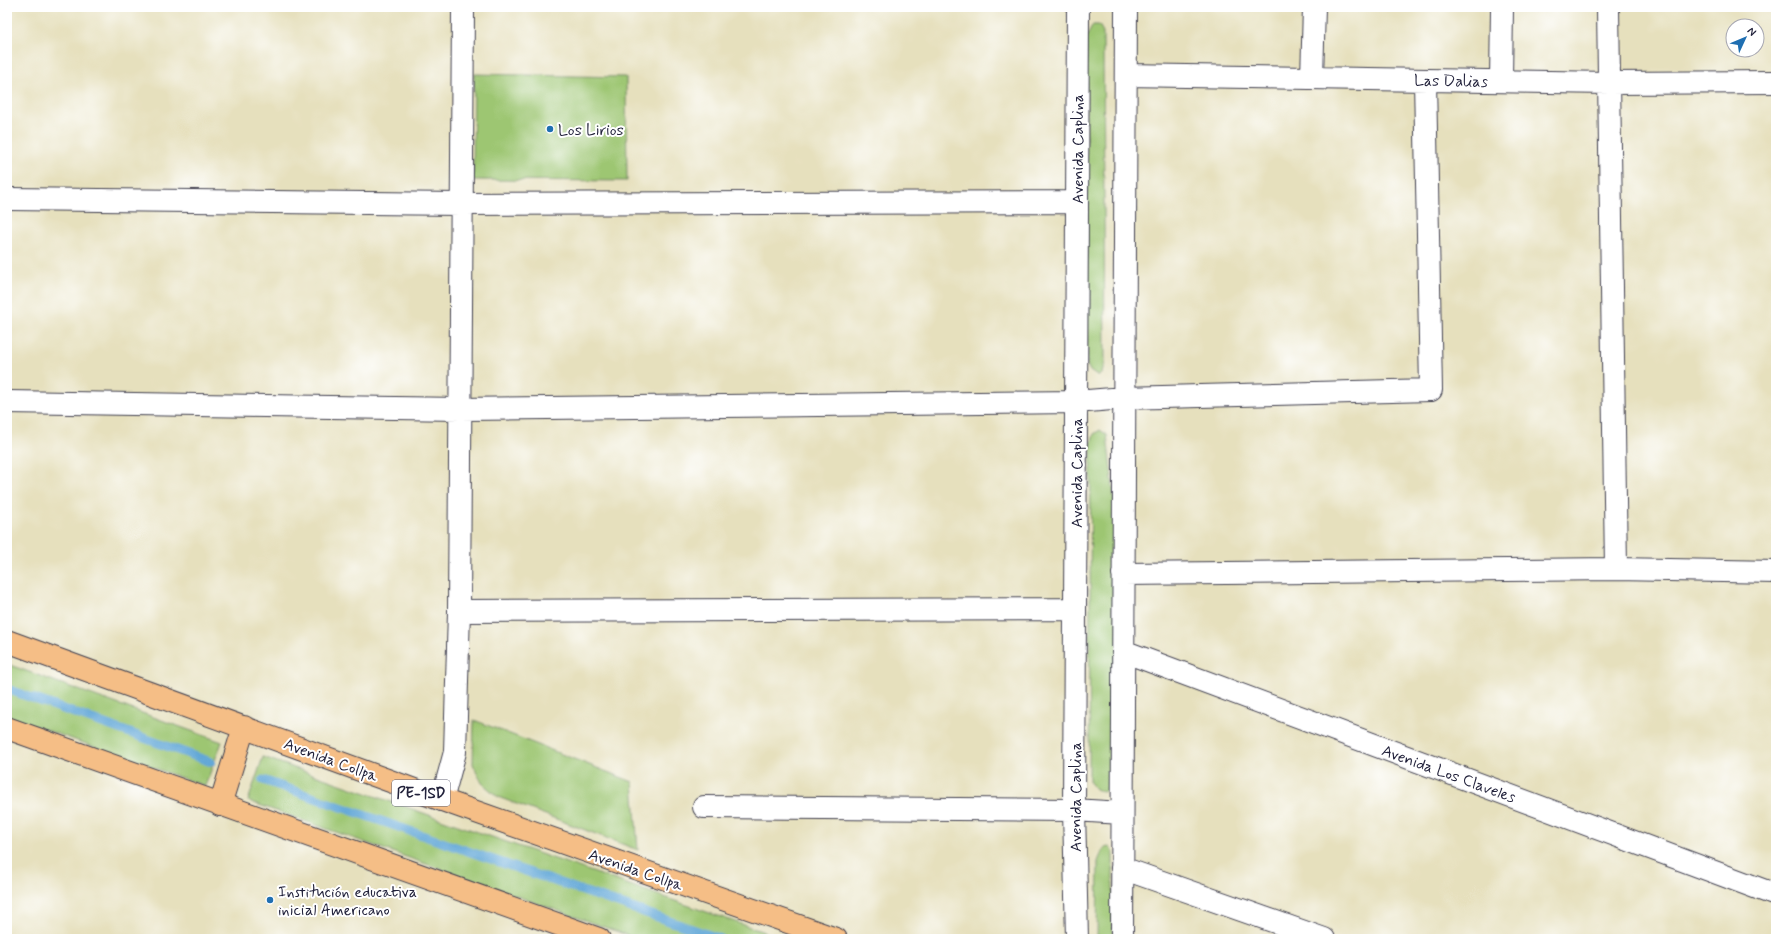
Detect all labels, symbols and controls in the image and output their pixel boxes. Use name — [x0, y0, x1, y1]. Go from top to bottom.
north arrow — [1725, 18, 1765, 58]
text: N — [1744, 24, 1759, 39]
street label: Las Dalias — [1414, 70, 1488, 93]
street label: Avenida Caplina — [1068, 94, 1089, 204]
place label: Los Lirios — [558, 120, 624, 141]
marker: Los Lirios — [545, 124, 555, 134]
street label: Avenida Caplina — [1067, 418, 1088, 528]
street label: Avenida Collpa — [281, 734, 381, 787]
street label: Avenida Los Claveles — [1379, 740, 1518, 808]
street label: Avenida Caplina — [1066, 742, 1087, 852]
road number: PE-1SD — [392, 780, 450, 806]
street label: Avenida Collpa — [586, 844, 686, 896]
place label: Institución educativa inicial Americano — [278, 882, 417, 921]
marker: Institución educativa inicial Americano — [265, 895, 275, 905]

